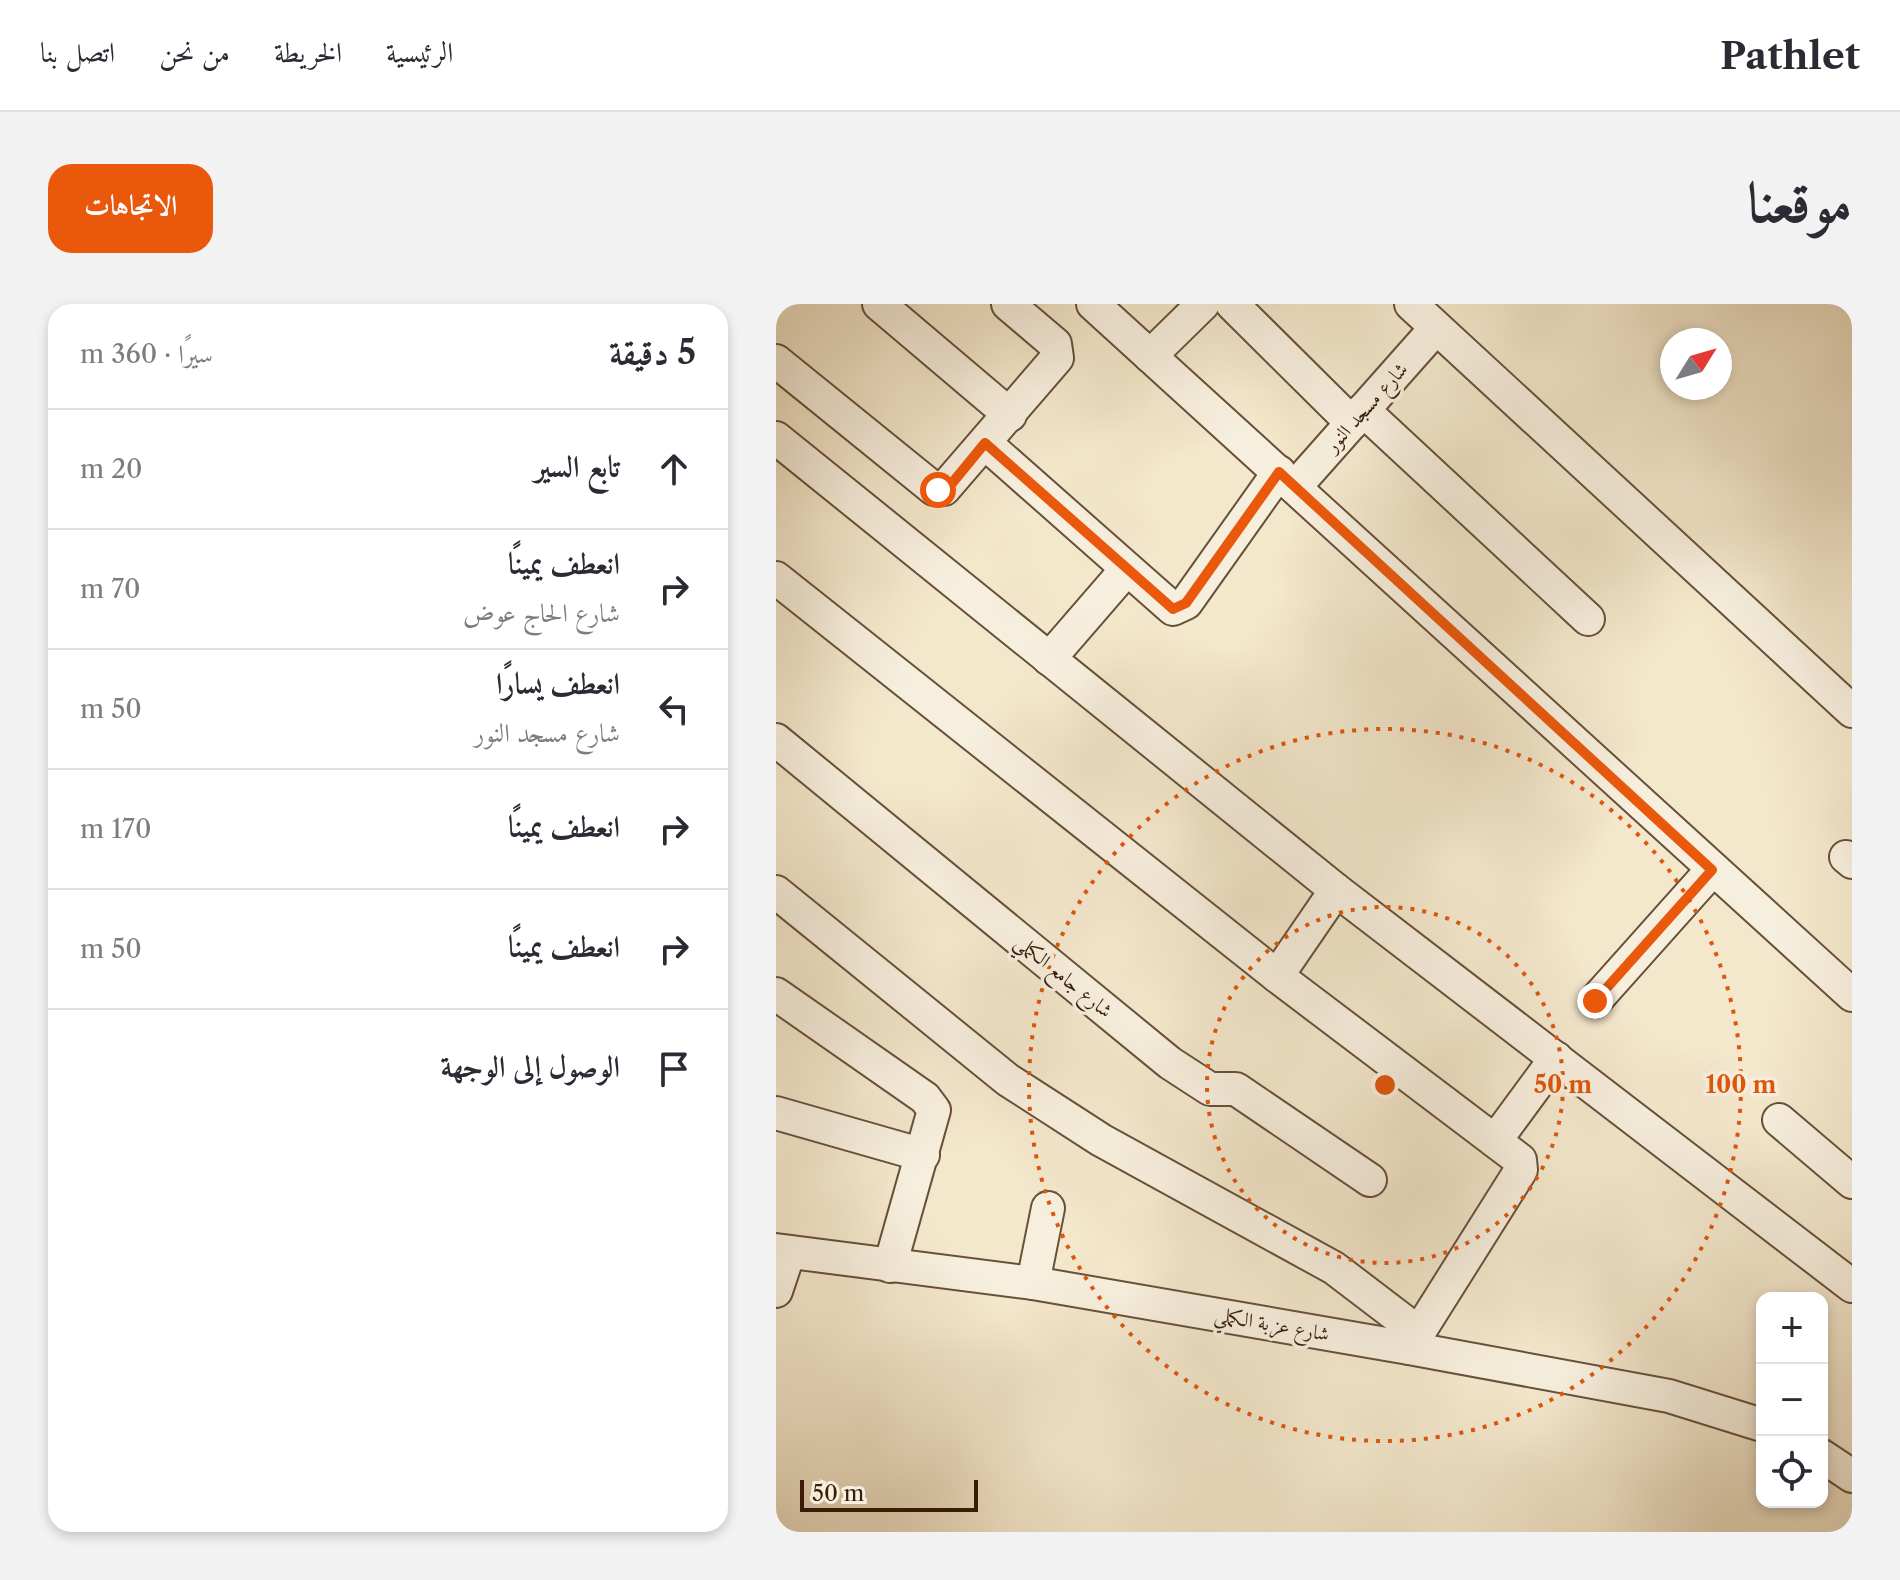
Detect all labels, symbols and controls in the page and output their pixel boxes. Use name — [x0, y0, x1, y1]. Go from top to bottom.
text: Pathlet — [1720, 32, 1860, 79]
text: اتصل بنا — [40, 35, 115, 69]
text: من نحن — [159, 35, 230, 69]
text: الخريطة — [274, 35, 342, 69]
text: الرئيسية — [386, 35, 453, 69]
button: الاتجاهات — [48, 164, 213, 253]
text: موقعنا — [1747, 168, 1852, 237]
north arrow — [1660, 328, 1732, 400]
text: 5 دقيقة — [609, 331, 696, 373]
text: سيرًا · 360 m — [80, 338, 213, 370]
street label: شارع مسجد النور — [1318, 357, 1417, 462]
icon: ahead — [652, 447, 696, 491]
text: تابع السير — [534, 448, 620, 485]
text: 20 m — [80, 453, 143, 485]
route start — [920, 472, 956, 508]
text: انعطف يمينًا — [508, 545, 620, 582]
icon: right — [652, 567, 696, 611]
text: 70 m — [80, 573, 140, 605]
text: شارع الحاج عوض — [463, 597, 620, 629]
text: انعطف يسارًا — [496, 665, 620, 702]
icon: left — [652, 687, 696, 731]
text: 50 m — [80, 693, 142, 725]
text: شارع مسجد النور — [474, 717, 620, 749]
icon: right — [652, 807, 696, 851]
text: انعطف يمينًا — [508, 808, 620, 845]
text: 170 m — [80, 813, 151, 845]
icon: right — [652, 927, 696, 971]
text: انعطف يمينًا — [508, 928, 620, 965]
street label: شارع جامع الكملي — [1006, 929, 1118, 1028]
text: 50 m — [80, 933, 142, 965]
route end — [1577, 983, 1613, 1019]
icon: arrive — [652, 1047, 696, 1091]
text: الوصول إلى الوجهة — [441, 1048, 620, 1085]
text: 50 m — [1534, 1070, 1592, 1099]
text: 100 m — [1705, 1070, 1777, 1099]
centre of rings — [1371, 1071, 1399, 1099]
map controls — [1756, 1292, 1828, 1508]
button: + — [1756, 1292, 1828, 1364]
street label: شارع عزبة الكملي — [1211, 1302, 1331, 1353]
button: − — [1756, 1364, 1828, 1436]
button: locate — [1756, 1436, 1828, 1508]
scale bar — [800, 1476, 978, 1512]
text: 50 m — [812, 1480, 864, 1507]

